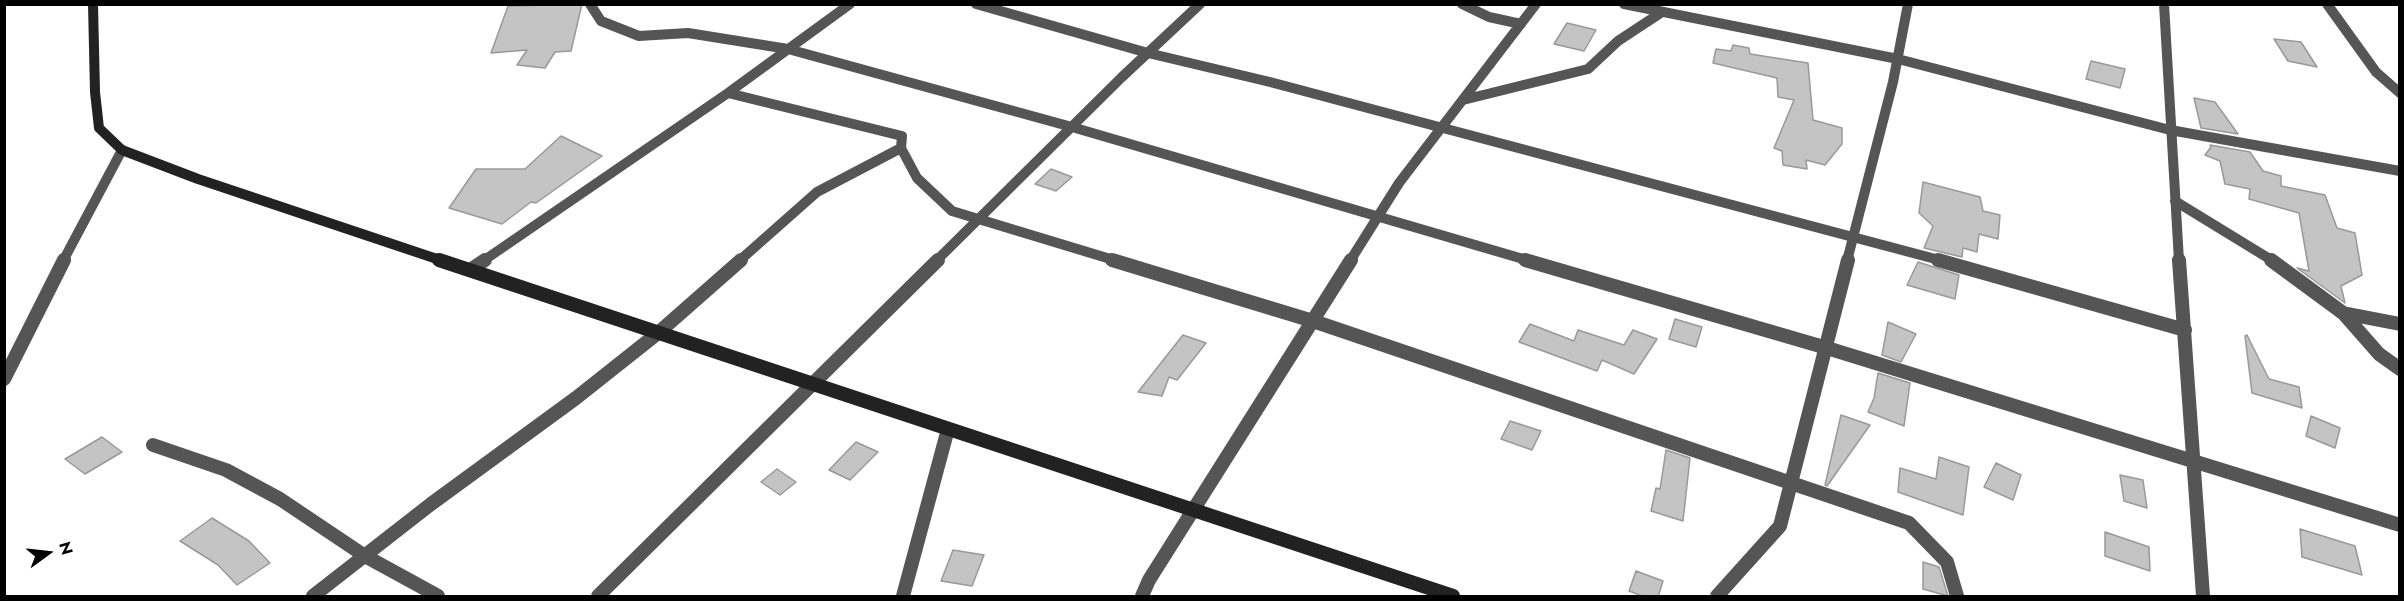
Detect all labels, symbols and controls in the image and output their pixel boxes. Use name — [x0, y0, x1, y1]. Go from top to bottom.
north arrow — [18, 523, 78, 583]
text: N — [53, 539, 79, 557]

